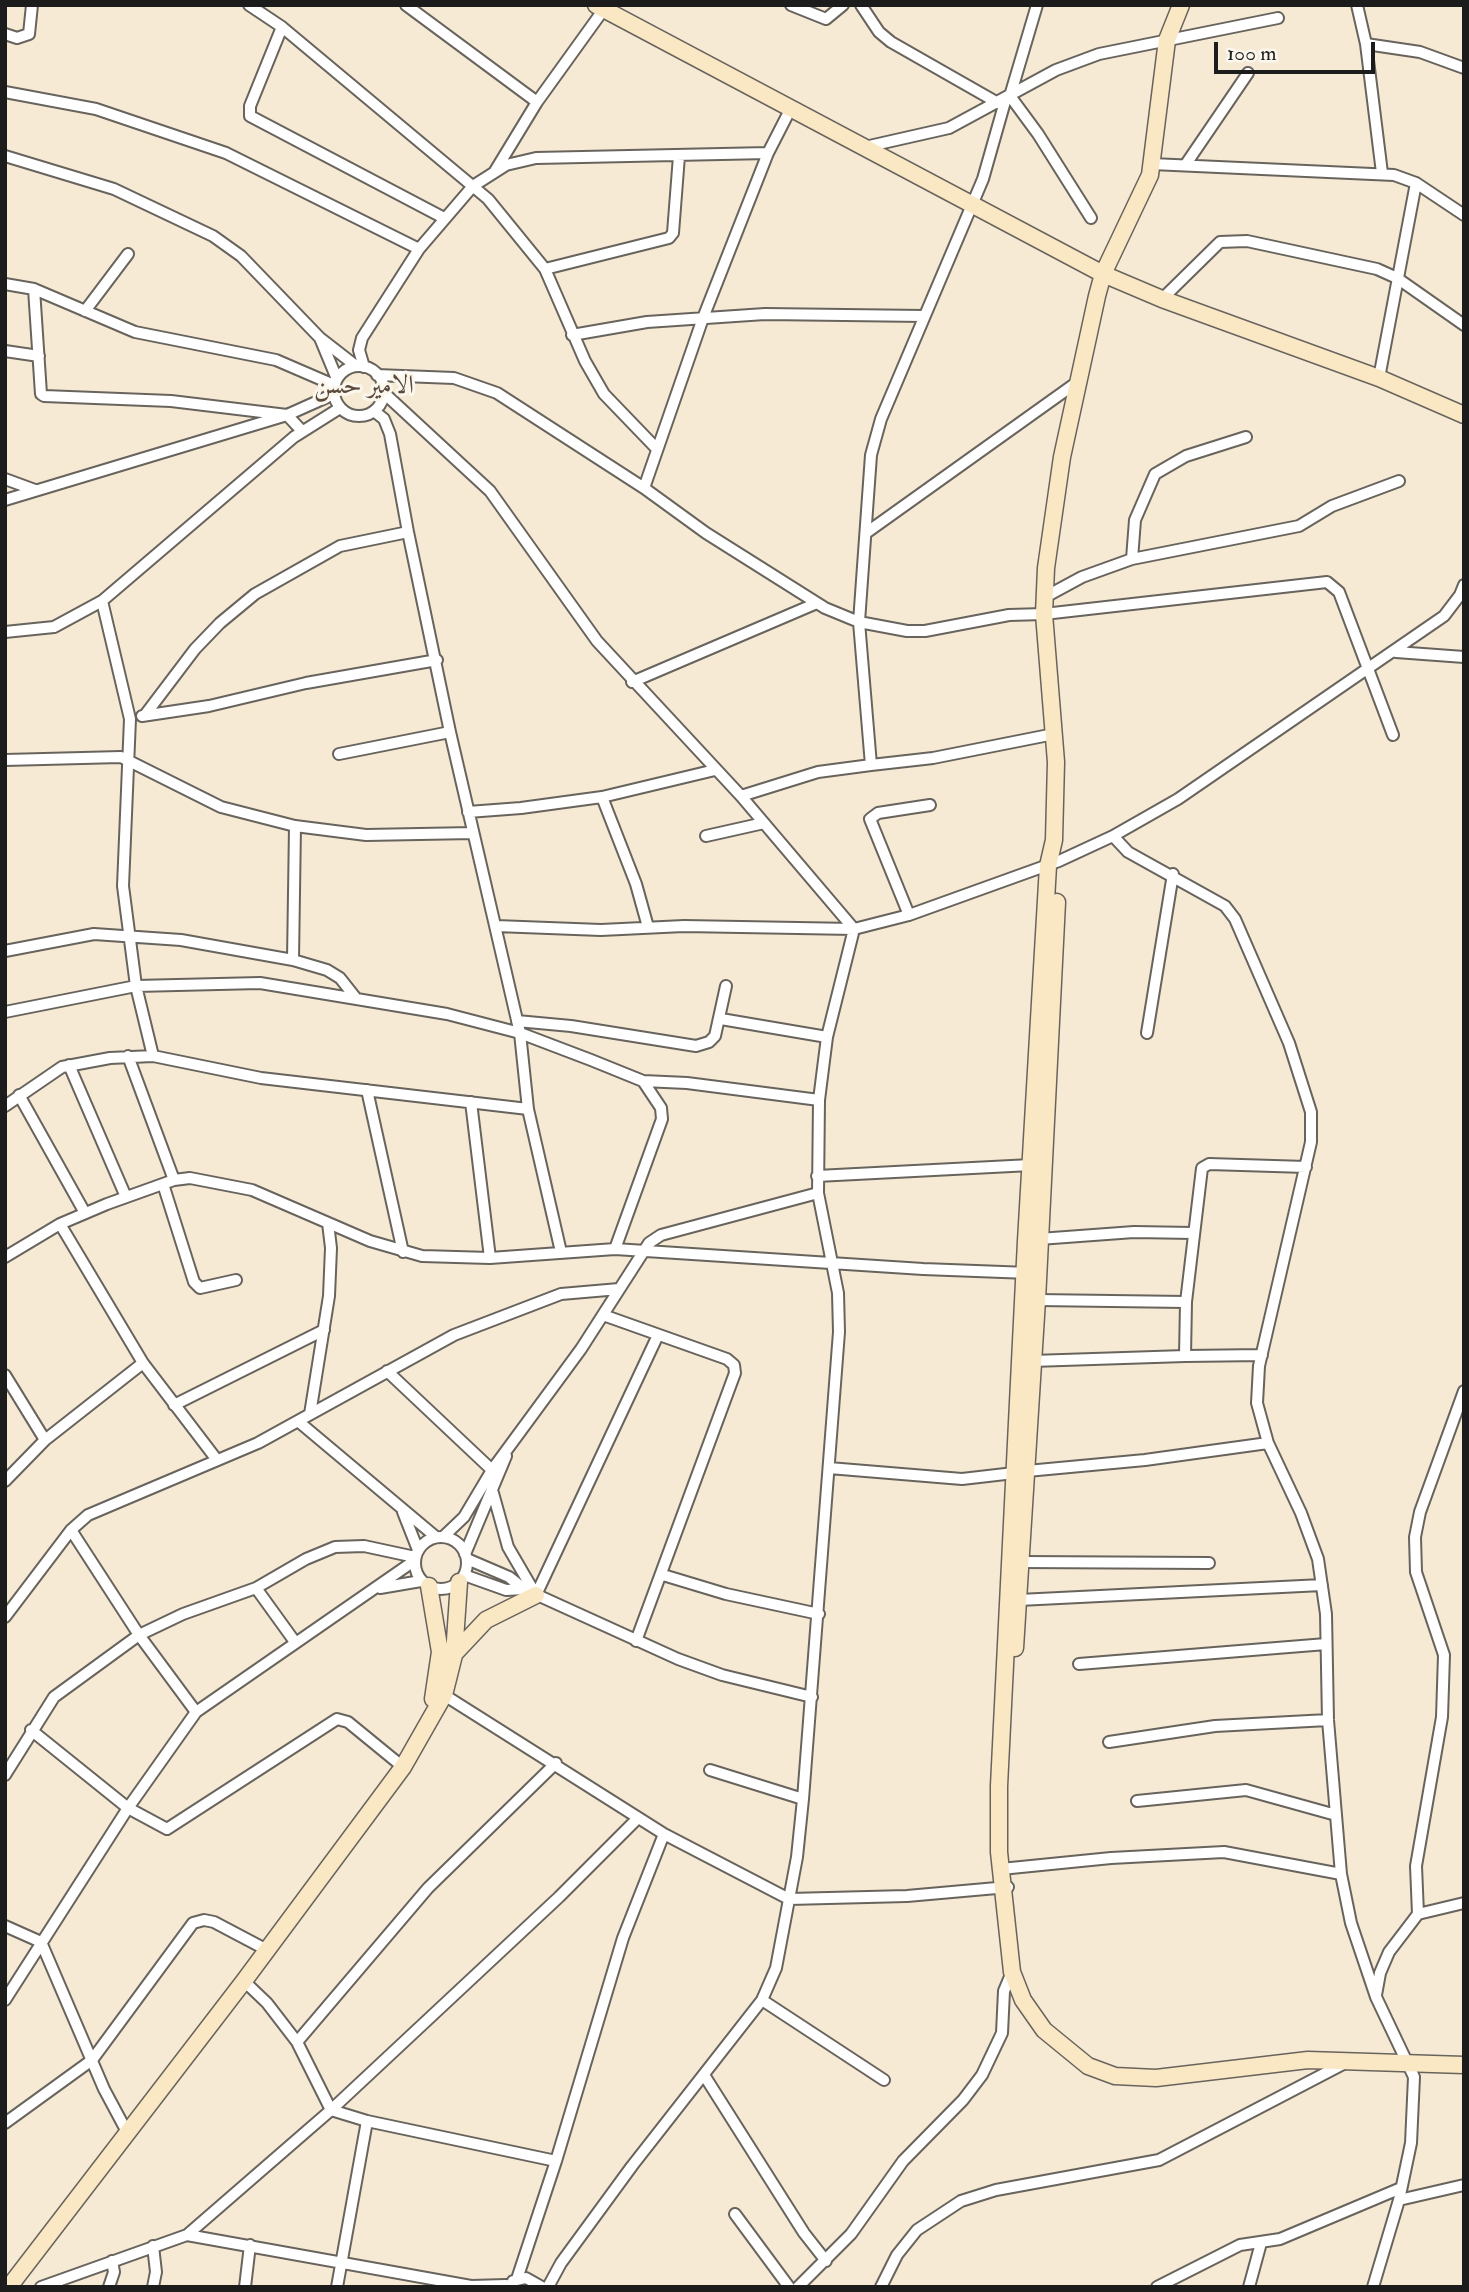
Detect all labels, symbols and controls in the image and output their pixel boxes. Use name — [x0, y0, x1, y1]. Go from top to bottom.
scale bar — [1217, 28, 1378, 72]
text: 100 m — [1227, 40, 1277, 67]
district label: الامير حسن — [314, 371, 414, 403]

